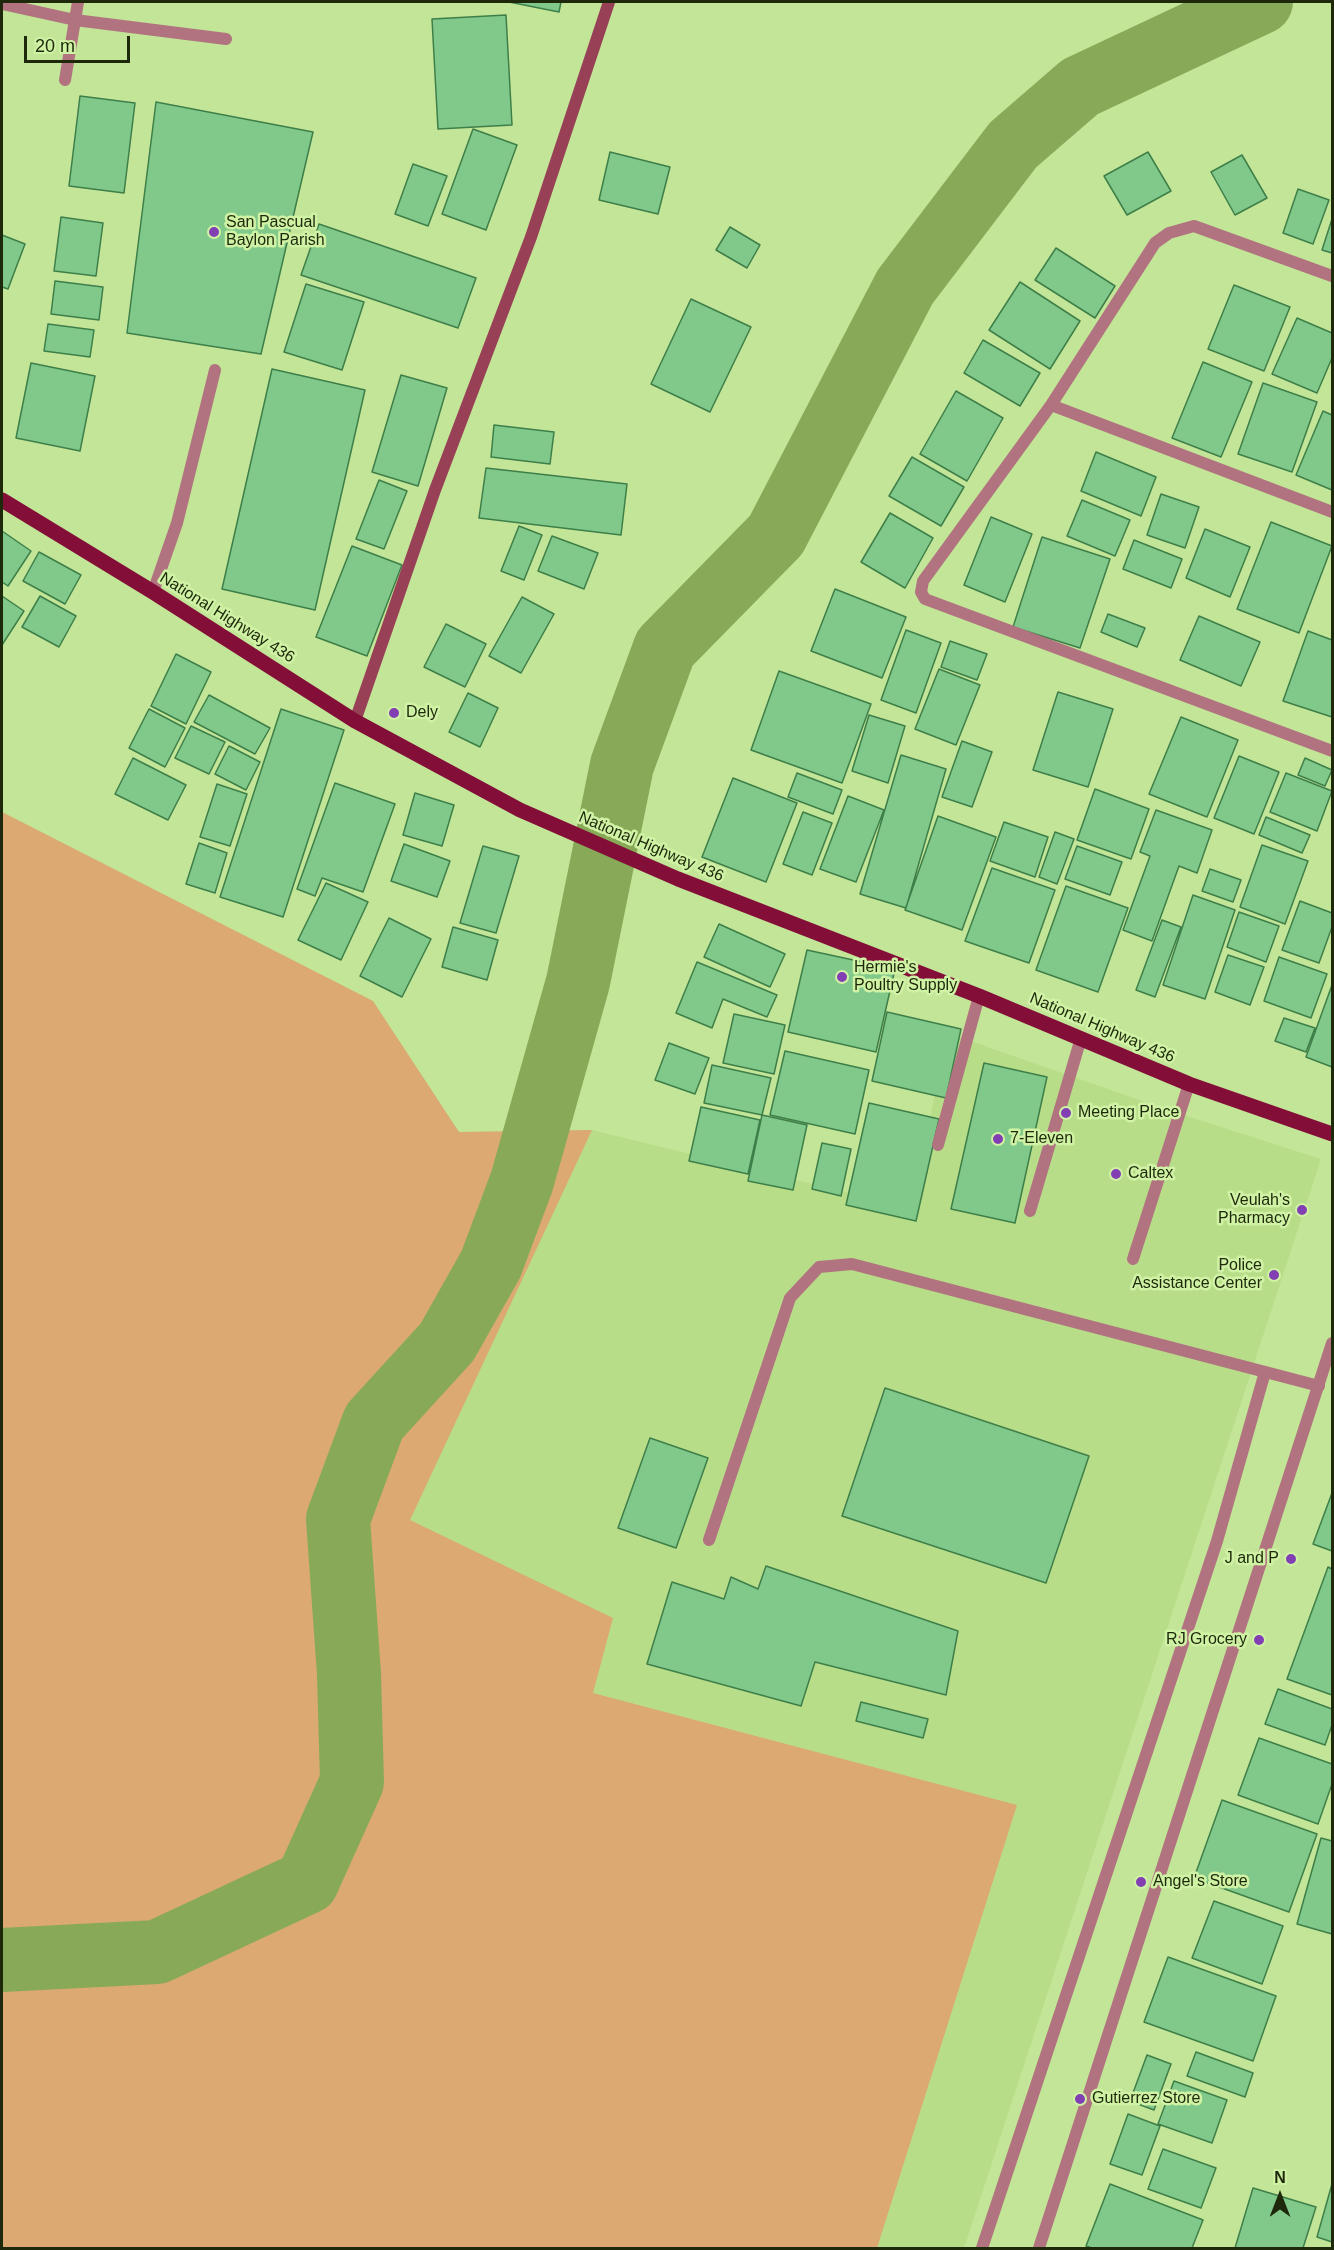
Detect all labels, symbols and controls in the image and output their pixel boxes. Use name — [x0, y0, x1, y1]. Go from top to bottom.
scale bar — [27, 24, 134, 62]
text: 20 m — [35, 36, 75, 56]
place label: San Pascual Baylon Parish — [226, 213, 325, 251]
marker: San Pascual Baylon Parish — [207, 225, 221, 239]
street label: National Highway 436 — [156, 569, 298, 667]
place label: Dely — [406, 703, 438, 723]
marker: Dely — [387, 706, 401, 720]
street label: National Highway 436 — [576, 808, 726, 886]
place label: Hermie's Poultry Supply — [854, 958, 957, 996]
marker: Hermie's Poultry Supply — [835, 970, 849, 984]
street label: National Highway 436 — [1027, 989, 1177, 1067]
place label: Meeting Place — [1078, 1103, 1179, 1123]
marker: Meeting Place — [1059, 1106, 1073, 1120]
place label: 7-Eleven — [1010, 1129, 1073, 1149]
marker: 7-Eleven — [991, 1132, 1005, 1146]
place label: Caltex — [1128, 1164, 1173, 1184]
marker: Caltex — [1109, 1167, 1123, 1181]
place label: Veulah's Pharmacy — [1218, 1191, 1290, 1229]
marker: Veulah's Pharmacy — [1295, 1203, 1309, 1217]
place label: Police Assistance Center — [1132, 1256, 1262, 1294]
marker: Police Assistance Center — [1267, 1268, 1281, 1282]
place label: J and P — [1225, 1549, 1279, 1569]
marker: J and P — [1284, 1552, 1298, 1566]
place label: RJ Grocery — [1166, 1630, 1247, 1650]
marker: RJ Grocery — [1252, 1633, 1266, 1647]
place label: Angel's Store — [1153, 1872, 1248, 1892]
marker: Angel's Store — [1134, 1875, 1148, 1889]
place label: Gutierrez Store — [1092, 2089, 1200, 2109]
marker: Gutierrez Store — [1073, 2092, 1087, 2106]
north arrow — [1250, 2166, 1310, 2226]
text: N — [1274, 2169, 1286, 2186]

